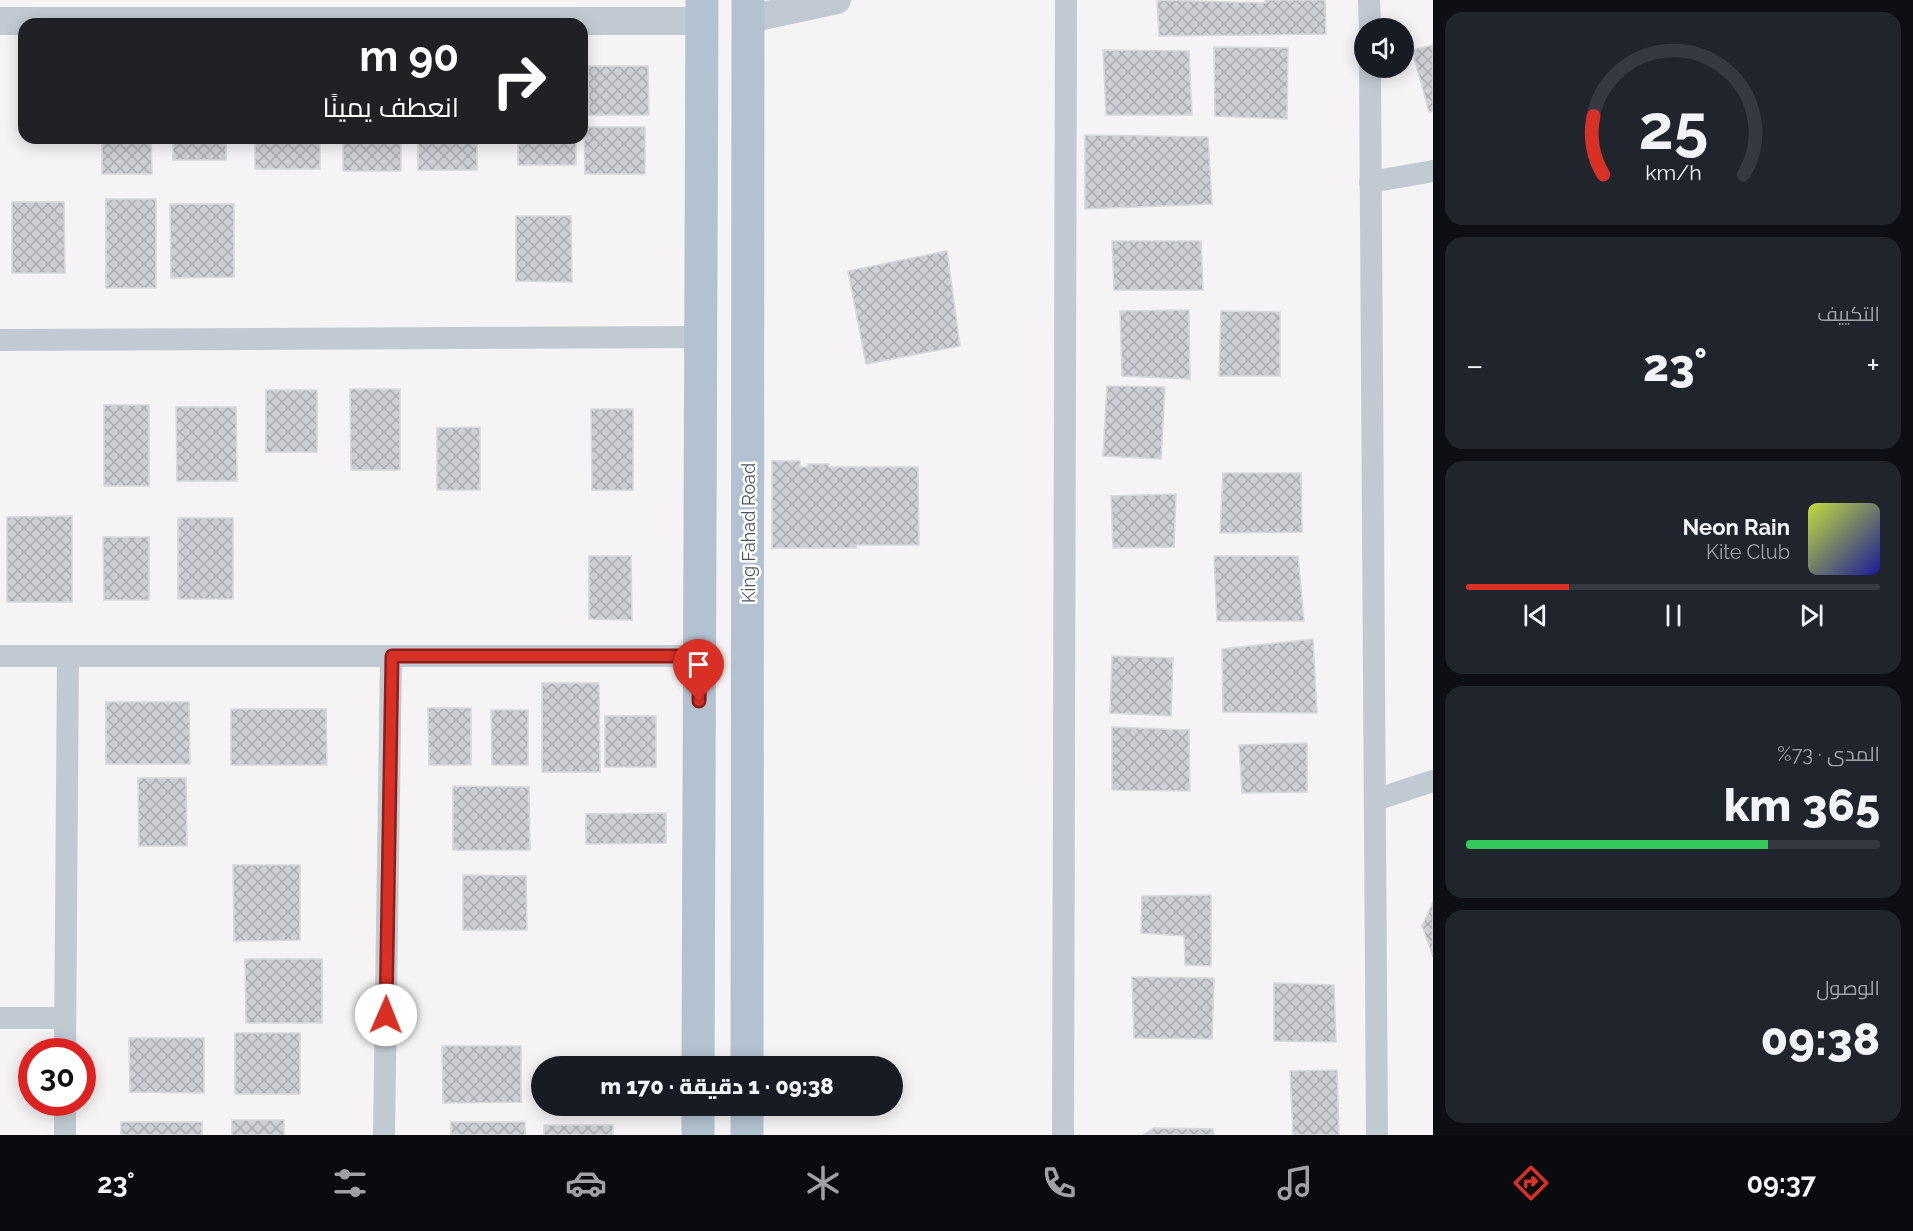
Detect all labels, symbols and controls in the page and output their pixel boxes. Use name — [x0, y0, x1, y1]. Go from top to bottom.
map controls — [1354, 18, 1414, 78]
button: sound — [1354, 18, 1414, 78]
text: 90 m — [359, 32, 459, 81]
icon: right — [480, 42, 558, 120]
text: 25 — [1638, 90, 1708, 164]
text: انعطف يمينًا — [322, 92, 459, 123]
text: km/h — [1645, 161, 1701, 186]
text: التكييف — [1817, 302, 1880, 326]
text: 23° — [1643, 339, 1707, 392]
text: − — [1466, 346, 1484, 385]
text: + — [1866, 346, 1880, 385]
street label: King Fahad Road — [738, 463, 759, 603]
text: Neon Rain — [1682, 514, 1790, 540]
text: Kite Club — [1706, 540, 1790, 564]
icon: previous — [1519, 599, 1552, 632]
icon: pause — [1657, 599, 1690, 632]
icon: next — [1795, 599, 1828, 632]
pin — [673, 639, 724, 701]
icon: arrive — [682, 648, 715, 681]
text: المدى · 73% — [1777, 742, 1880, 766]
text: 365 km — [1724, 779, 1880, 832]
text: الوصول — [1816, 976, 1880, 1000]
position arrow — [354, 983, 418, 1047]
text: 09:38 — [1761, 1013, 1880, 1066]
speed limit sign: 30 — [18, 1038, 96, 1116]
text: 09:38 · 1 دقيقة · 170 m — [600, 1073, 834, 1099]
icon: filters — [329, 1162, 371, 1204]
icon: car — [565, 1162, 607, 1204]
icon: climate — [802, 1162, 844, 1204]
icon: phone — [1038, 1162, 1080, 1204]
icon: music — [1274, 1162, 1316, 1204]
icon: directions — [1510, 1162, 1552, 1204]
text: 23° — [97, 1168, 135, 1199]
text: 09:37 — [1747, 1168, 1816, 1199]

